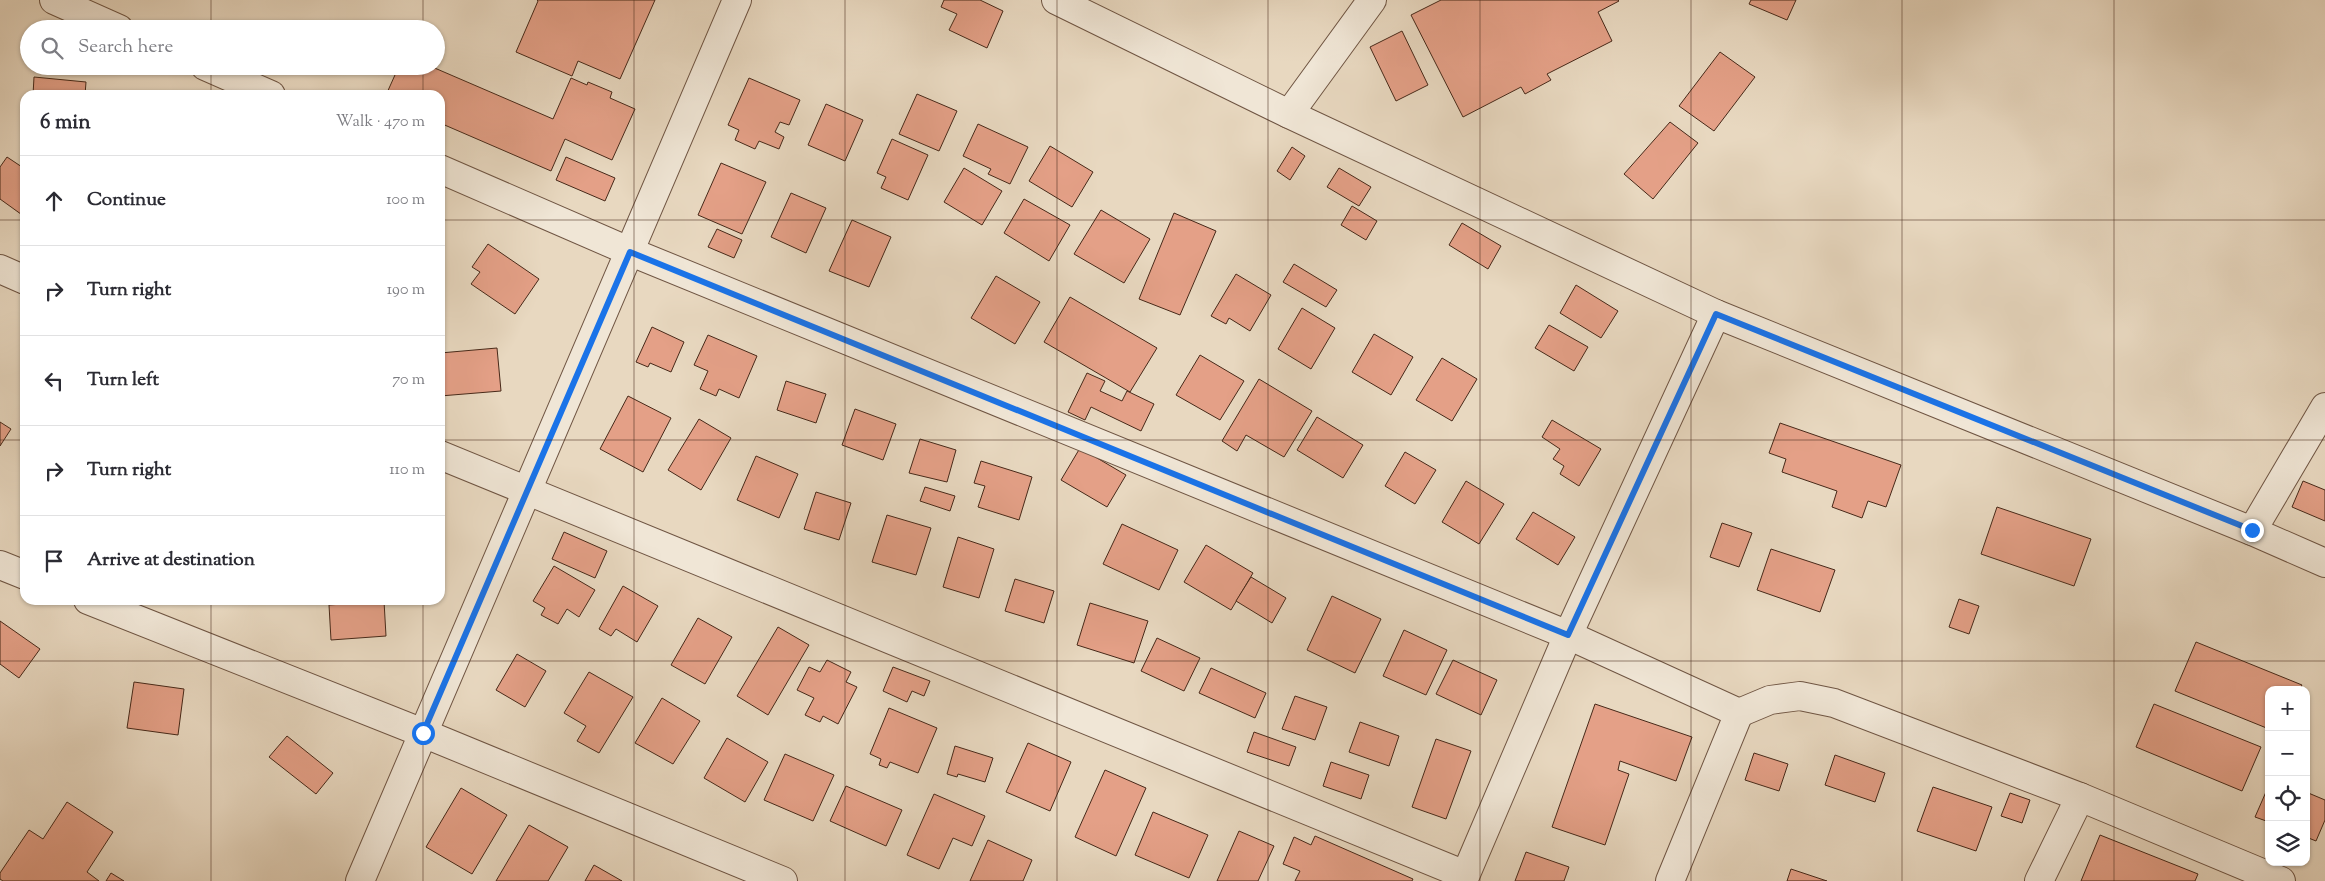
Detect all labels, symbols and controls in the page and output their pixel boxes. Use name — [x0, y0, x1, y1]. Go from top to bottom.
search box — [20, 20, 445, 75]
icon: search — [38, 34, 66, 62]
text: Search here — [78, 34, 173, 61]
text: 6 min — [40, 108, 91, 138]
text: Walk · 470 m — [336, 111, 425, 134]
icon: ahead — [40, 187, 68, 215]
text: Continue — [87, 187, 166, 214]
text: 100 m — [386, 189, 425, 212]
icon: right — [40, 277, 68, 305]
text: Turn right — [87, 277, 171, 304]
text: 190 m — [387, 279, 425, 302]
icon: left — [40, 367, 68, 395]
text: Turn left — [87, 367, 159, 394]
text: 70 m — [392, 369, 425, 392]
icon: right — [40, 457, 68, 485]
text: Turn right — [87, 457, 171, 484]
text: 110 m — [389, 459, 425, 482]
route end — [2241, 519, 2264, 542]
icon: arrive — [40, 547, 68, 575]
text: Arrive at destination — [87, 547, 255, 574]
map controls — [2265, 686, 2310, 866]
button: + — [2265, 686, 2310, 731]
route start — [412, 722, 435, 745]
button: − — [2265, 731, 2310, 776]
button: locate — [2265, 776, 2310, 821]
button: layers — [2265, 821, 2310, 866]

